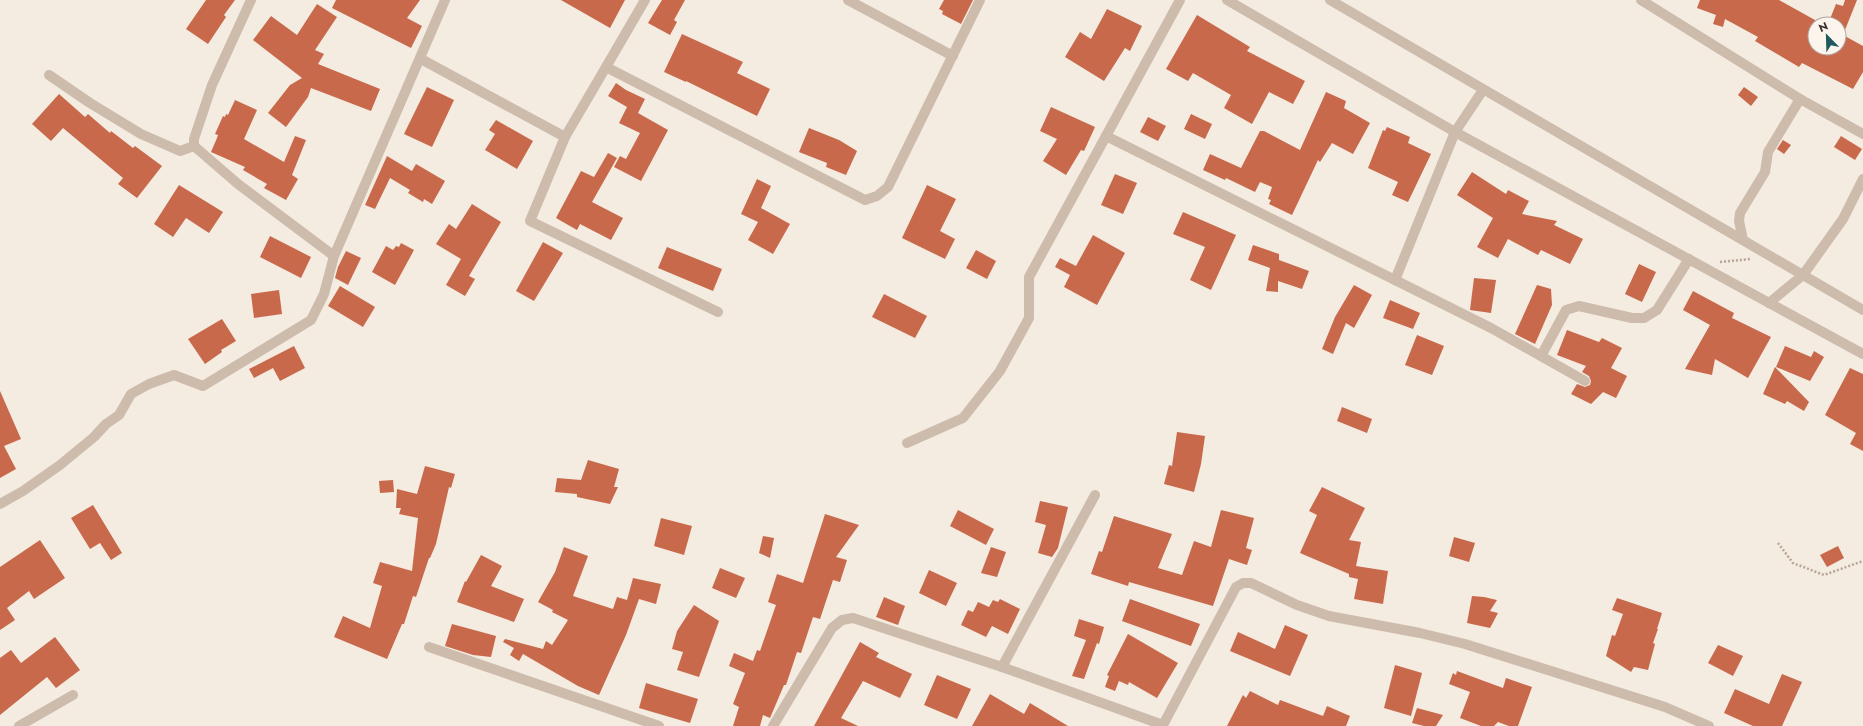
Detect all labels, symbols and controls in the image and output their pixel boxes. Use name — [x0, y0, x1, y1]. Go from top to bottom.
north arrow — [1807, 16, 1847, 56]
text: N — [1816, 18, 1830, 36]

